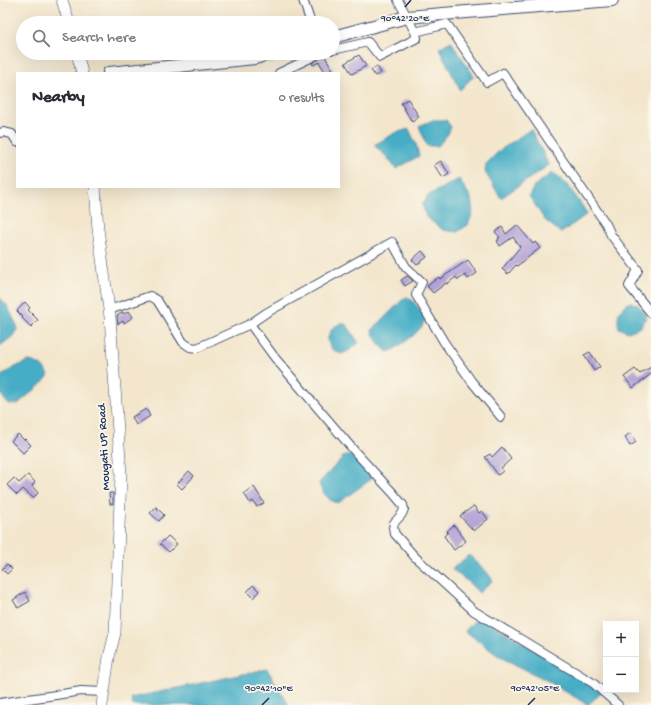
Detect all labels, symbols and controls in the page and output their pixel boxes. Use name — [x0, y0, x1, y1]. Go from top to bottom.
text: 90°42'20"E — [380, 13, 430, 25]
search box — [16, 16, 340, 60]
icon: search — [30, 27, 52, 49]
text: Search here — [62, 29, 136, 47]
text: Nearby — [32, 88, 85, 108]
text: 0 results — [278, 91, 324, 106]
street label: Mougati UP Road — [96, 402, 114, 491]
map controls — [603, 621, 639, 693]
button: + — [603, 621, 639, 657]
button: − — [603, 657, 639, 693]
text: 90°42'10"E — [244, 683, 293, 695]
text: 90°42'05"E — [510, 683, 560, 695]

